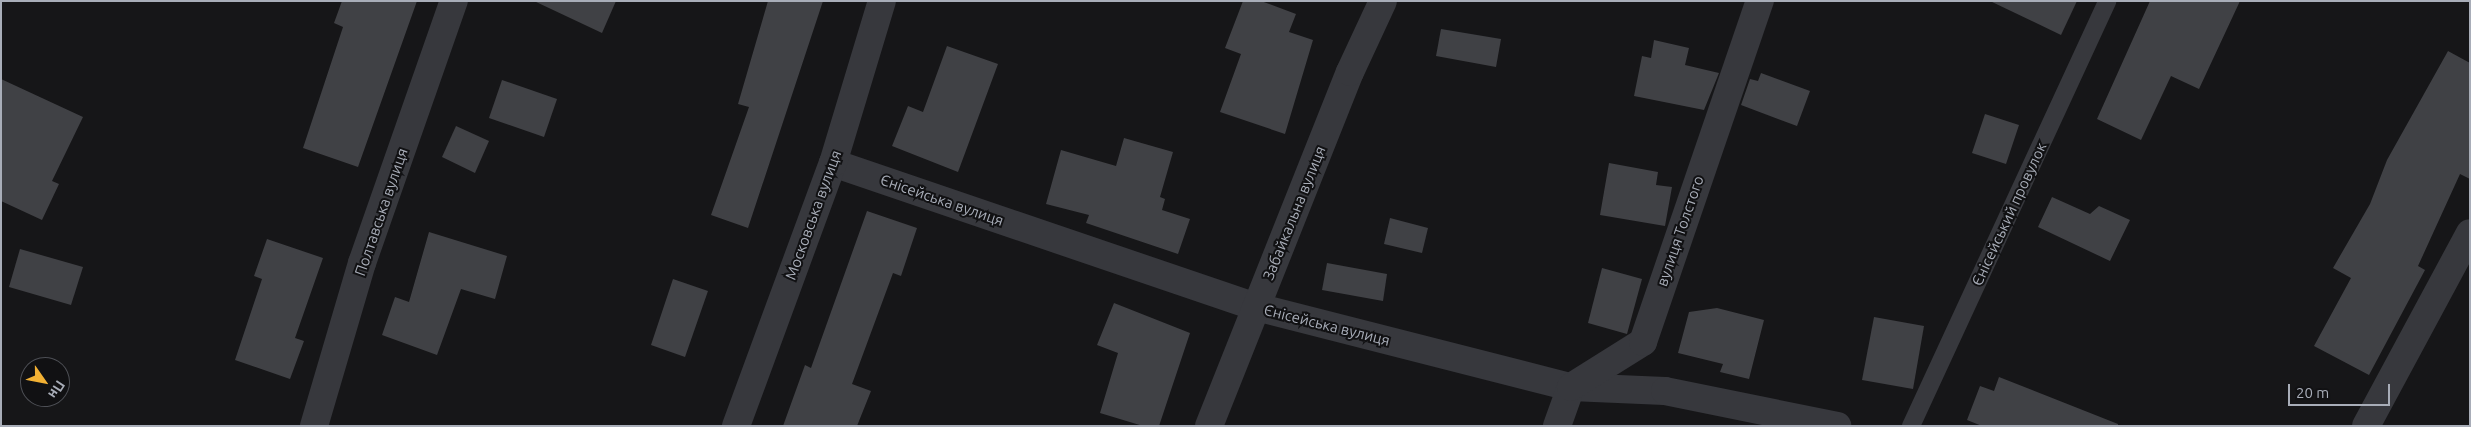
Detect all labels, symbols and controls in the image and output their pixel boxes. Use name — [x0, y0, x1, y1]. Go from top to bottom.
street label: Єнісейський провулок — [1968, 139, 2050, 289]
street label: Забайкальна вулиця — [1259, 143, 1329, 283]
street label: Полтавська вулиця — [351, 146, 411, 278]
street label: Московська вулиця — [781, 148, 845, 282]
street label: Єнісейська вулиця — [878, 170, 1006, 230]
street label: вулиця Толстого — [1653, 173, 1707, 289]
street label: Єнісейська вулиця — [1262, 301, 1392, 349]
north arrow — [20, 357, 70, 407]
scale bar — [2291, 374, 2394, 406]
text: Пн — [45, 378, 68, 402]
text: 20 m — [2296, 384, 2329, 401]

